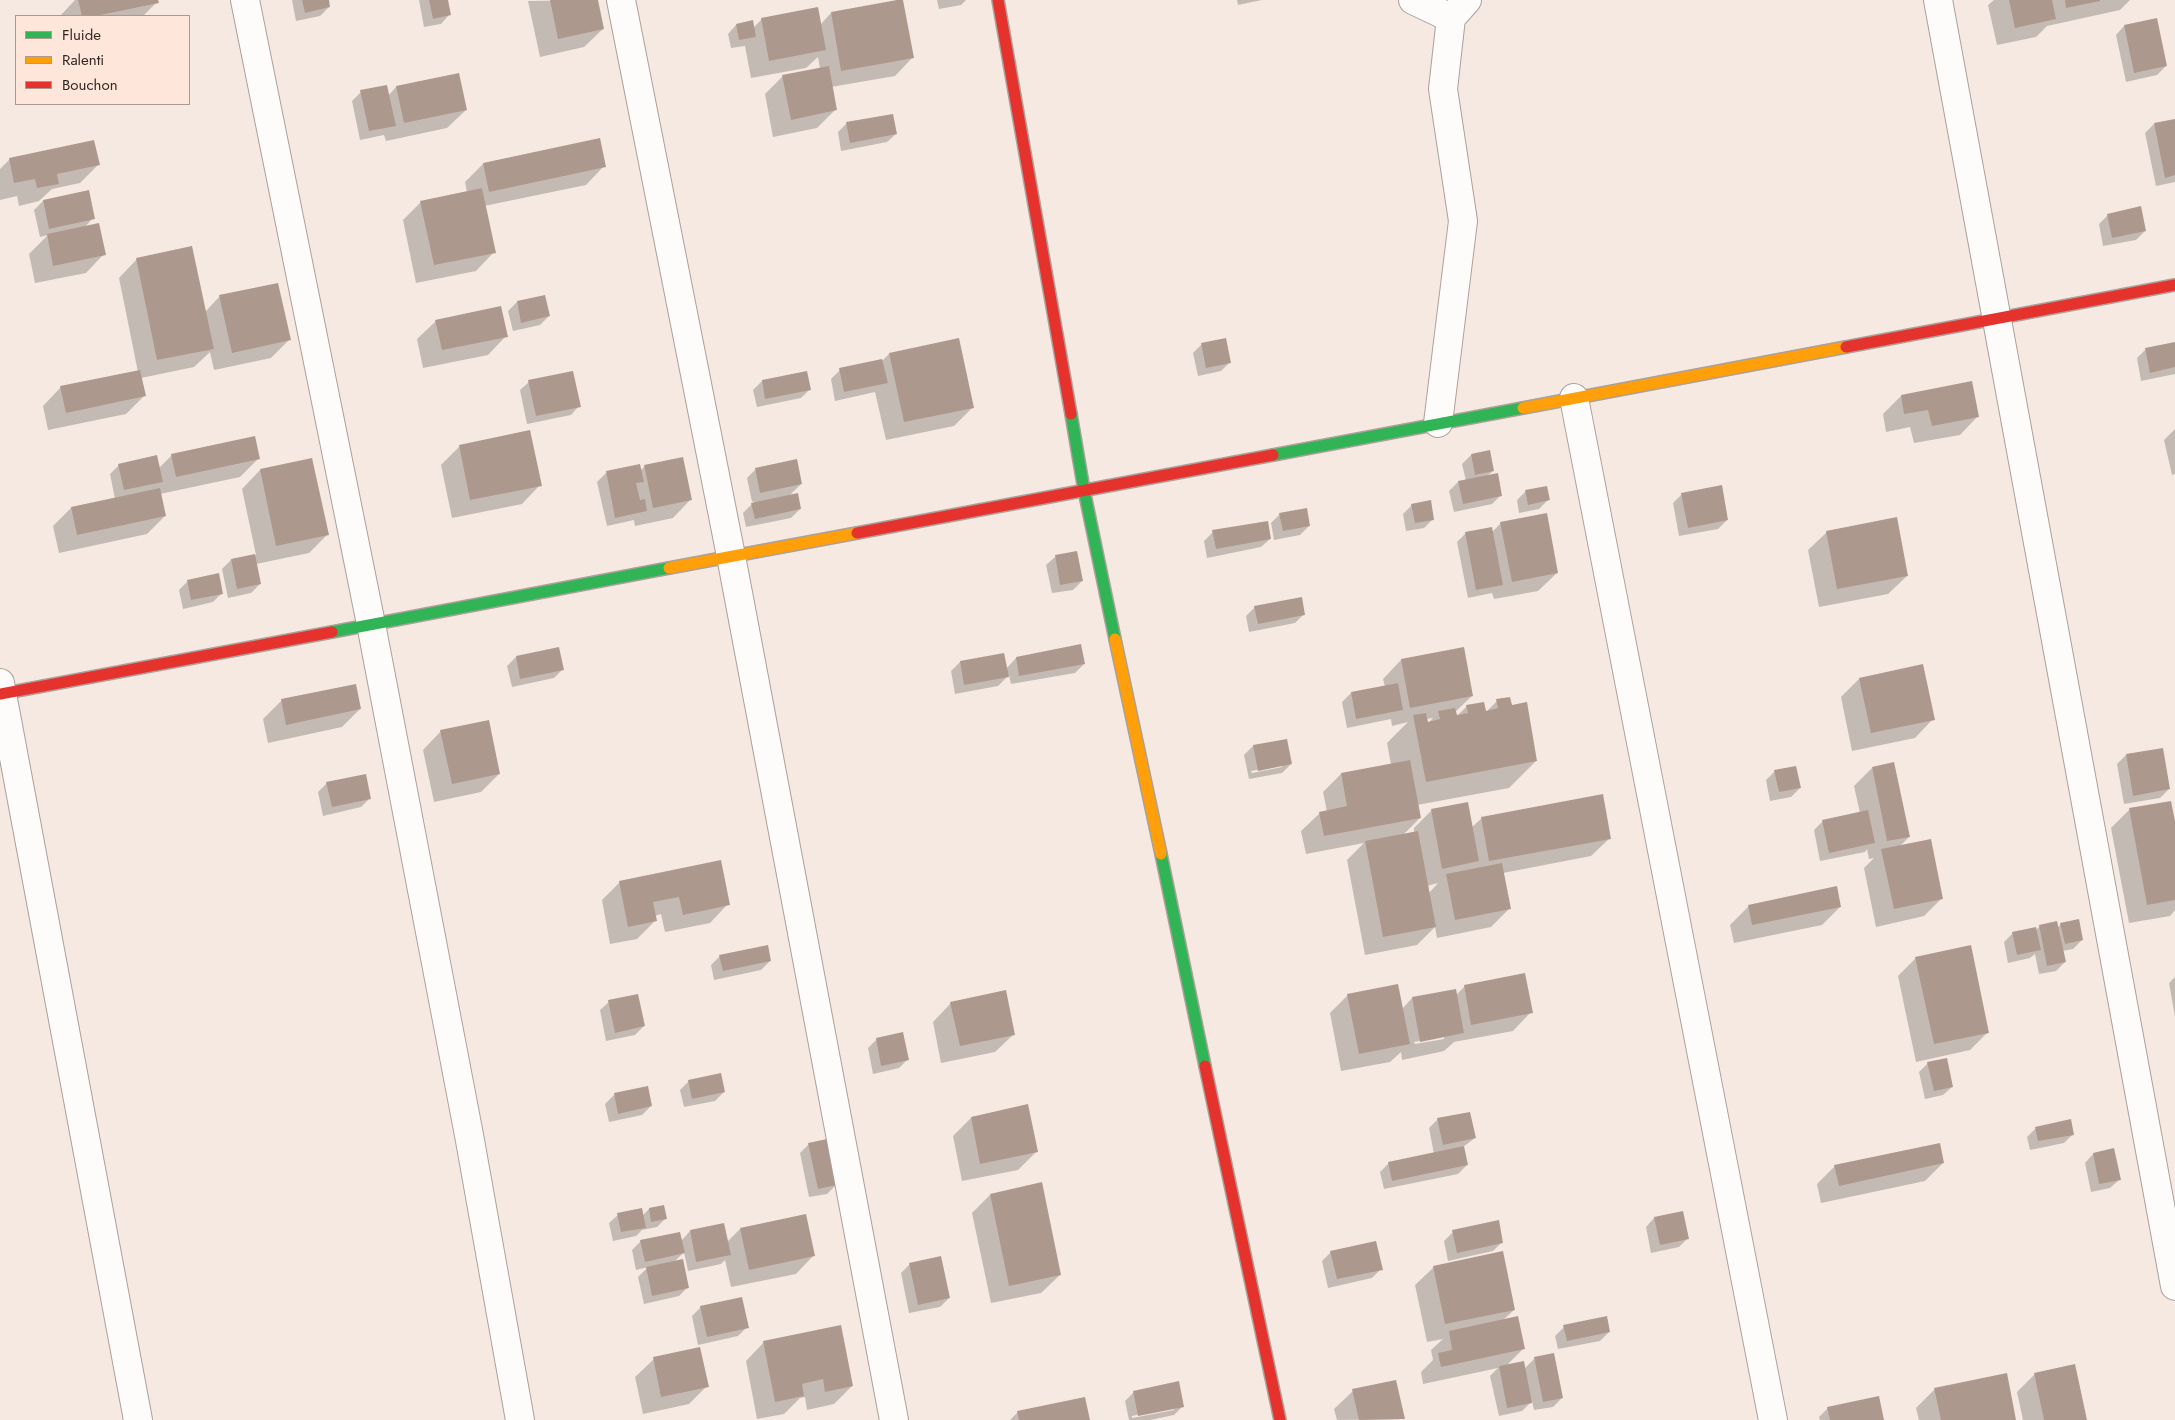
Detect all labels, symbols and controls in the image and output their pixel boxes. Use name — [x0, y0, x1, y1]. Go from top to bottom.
legend — [15, 15, 190, 105]
text: Fluide — [62, 24, 101, 46]
text: Ralenti — [62, 49, 104, 71]
text: Bouchon — [62, 74, 118, 96]

